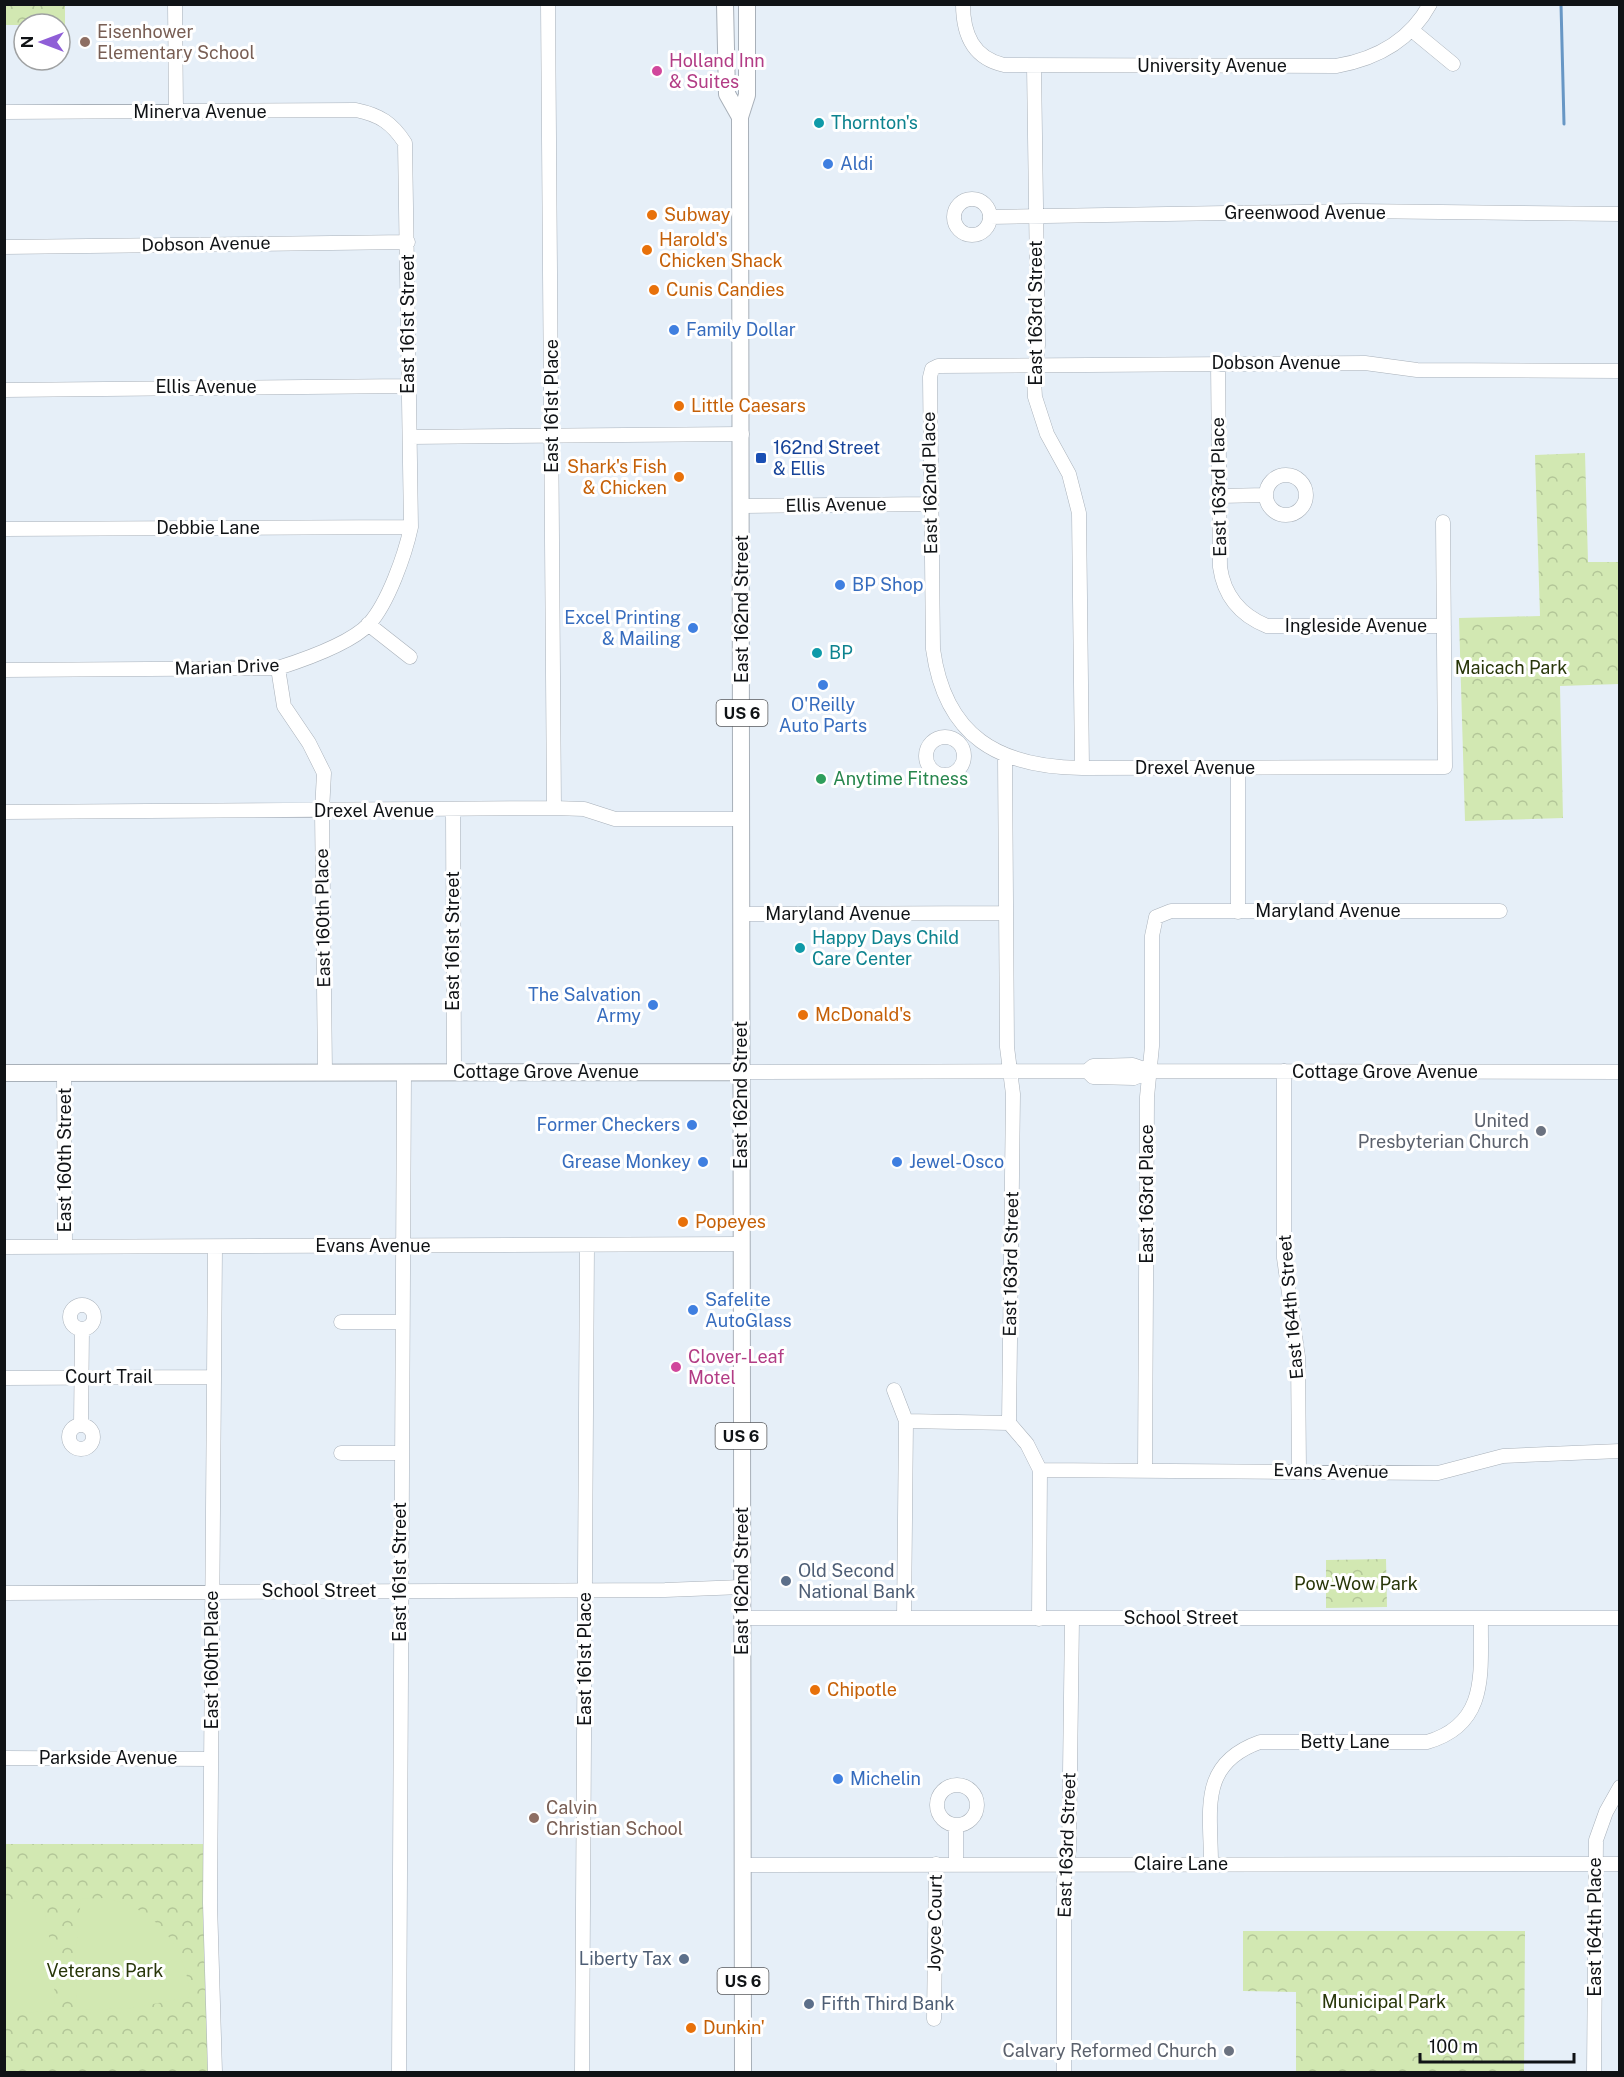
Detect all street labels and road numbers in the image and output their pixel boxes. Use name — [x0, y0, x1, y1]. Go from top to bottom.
street label: University Avenue — [1137, 55, 1287, 76]
street label: Minerva Avenue — [133, 101, 267, 122]
street label: Greenwood Avenue — [1224, 202, 1386, 223]
street label: Dobson Avenue — [141, 232, 271, 255]
street label: East 163rd Street — [1025, 240, 1046, 386]
street label: East 161st Street — [397, 254, 418, 394]
street label: East 161st Place — [541, 339, 562, 473]
street label: Dobson Avenue — [1211, 352, 1341, 373]
street label: Ellis Avenue — [155, 376, 257, 397]
street label: East 162nd Place — [918, 412, 941, 555]
street label: East 163rd Place — [1207, 417, 1230, 557]
street label: Ellis Avenue — [785, 493, 887, 516]
street label: Debbie Lane — [156, 517, 260, 538]
street label: East 162nd Street — [731, 535, 752, 683]
street label: Ingleside Avenue — [1285, 615, 1427, 636]
street label: Marian Drive — [174, 654, 280, 679]
road number: US 6 — [716, 700, 768, 726]
street label: Drexel Avenue — [1135, 757, 1255, 778]
street label: Drexel Avenue — [314, 800, 434, 821]
street label: East 160th Place — [311, 848, 334, 988]
street label: East 161st Street — [442, 871, 463, 1011]
street label: Maryland Avenue — [1255, 900, 1401, 921]
street label: Maryland Avenue — [765, 903, 911, 924]
street label: East 162nd Street — [730, 1021, 751, 1169]
street label: Cottage Grove Avenue — [453, 1061, 639, 1082]
street label: Cottage Grove Avenue — [1292, 1061, 1478, 1082]
street label: East 160th Street — [54, 1088, 75, 1232]
street label: East 163rd Place — [1136, 1124, 1157, 1264]
street label: East 163rd Street — [999, 1191, 1022, 1337]
street label: East 164th Street — [1274, 1234, 1307, 1380]
street label: Evans Avenue — [315, 1235, 431, 1256]
street label: Court Trail — [65, 1366, 153, 1387]
road number: US 6 — [716, 1423, 766, 1449]
street label: Evans Avenue — [1273, 1459, 1389, 1482]
street label: East 161st Street — [389, 1502, 410, 1642]
street label: East 162nd Street — [731, 1507, 752, 1655]
street label: School Street — [262, 1580, 376, 1601]
street label: East 160th Place — [201, 1590, 222, 1730]
street label: East 161st Place — [574, 1592, 595, 1726]
street label: School Street — [1124, 1607, 1238, 1628]
street label: Betty Lane — [1300, 1731, 1390, 1752]
street label: Parkside Avenue — [39, 1747, 177, 1768]
street label: East 163rd Street — [1053, 1772, 1080, 1918]
street label: Claire Lane — [1134, 1853, 1228, 1874]
street label: East 164th Place — [1584, 1857, 1605, 1997]
street label: Joyce Court — [923, 1874, 946, 1972]
road number: US 6 — [718, 1968, 768, 1994]

